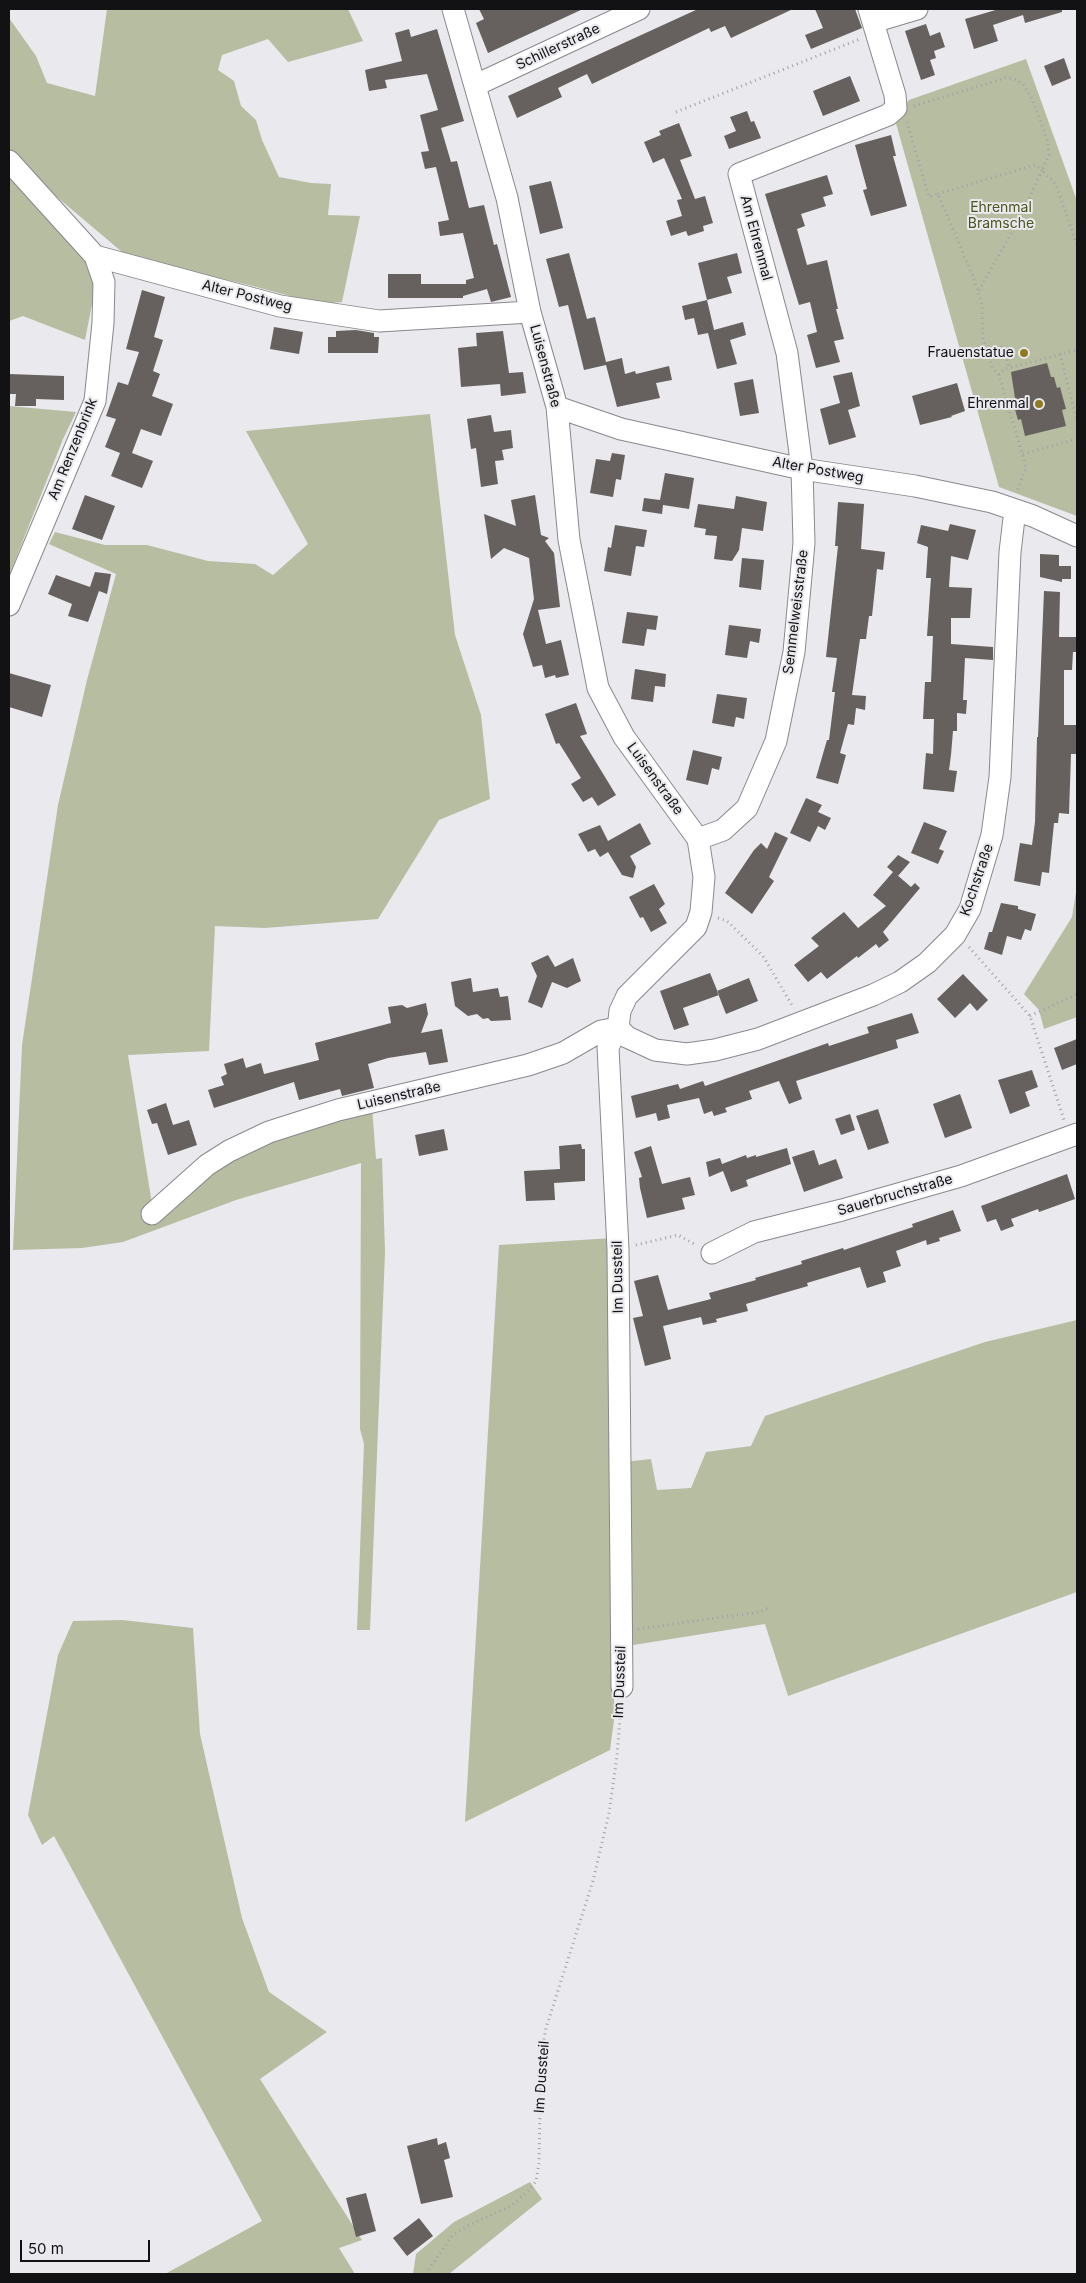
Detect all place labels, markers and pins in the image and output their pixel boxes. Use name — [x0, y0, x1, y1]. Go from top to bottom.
place label: Frauenstatue — [927, 345, 1014, 361]
marker: Frauenstatue — [1018, 347, 1030, 359]
place label: Ehrenmal — [967, 396, 1029, 412]
marker: Ehrenmal — [1033, 398, 1045, 410]

